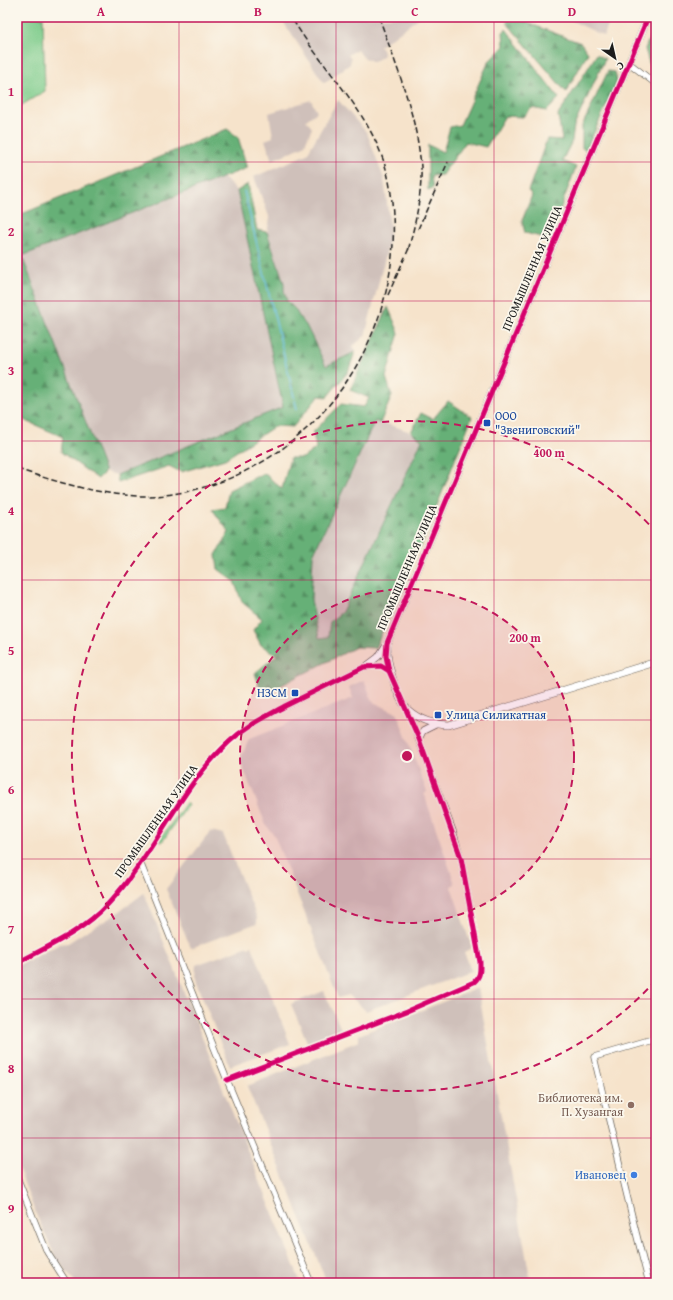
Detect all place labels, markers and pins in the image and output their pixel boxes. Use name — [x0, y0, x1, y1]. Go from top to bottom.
place label: ООО "Звениговский" — [495, 407, 580, 438]
marker: ООО "Звениговский" — [482, 418, 492, 428]
place label: НЗСМ — [257, 684, 287, 701]
marker: НЗСМ — [290, 688, 300, 698]
place label: Улица Силикатная — [446, 706, 546, 723]
marker: Улица Силикатная — [433, 710, 443, 720]
centre of rings — [400, 749, 414, 763]
place label: Библиотека им. П. Хузангая — [538, 1089, 623, 1120]
marker: Библиотека им. П. Хузангая — [626, 1100, 636, 1110]
place label: Ивановец — [575, 1166, 626, 1183]
marker: Ивановец — [629, 1170, 639, 1180]

